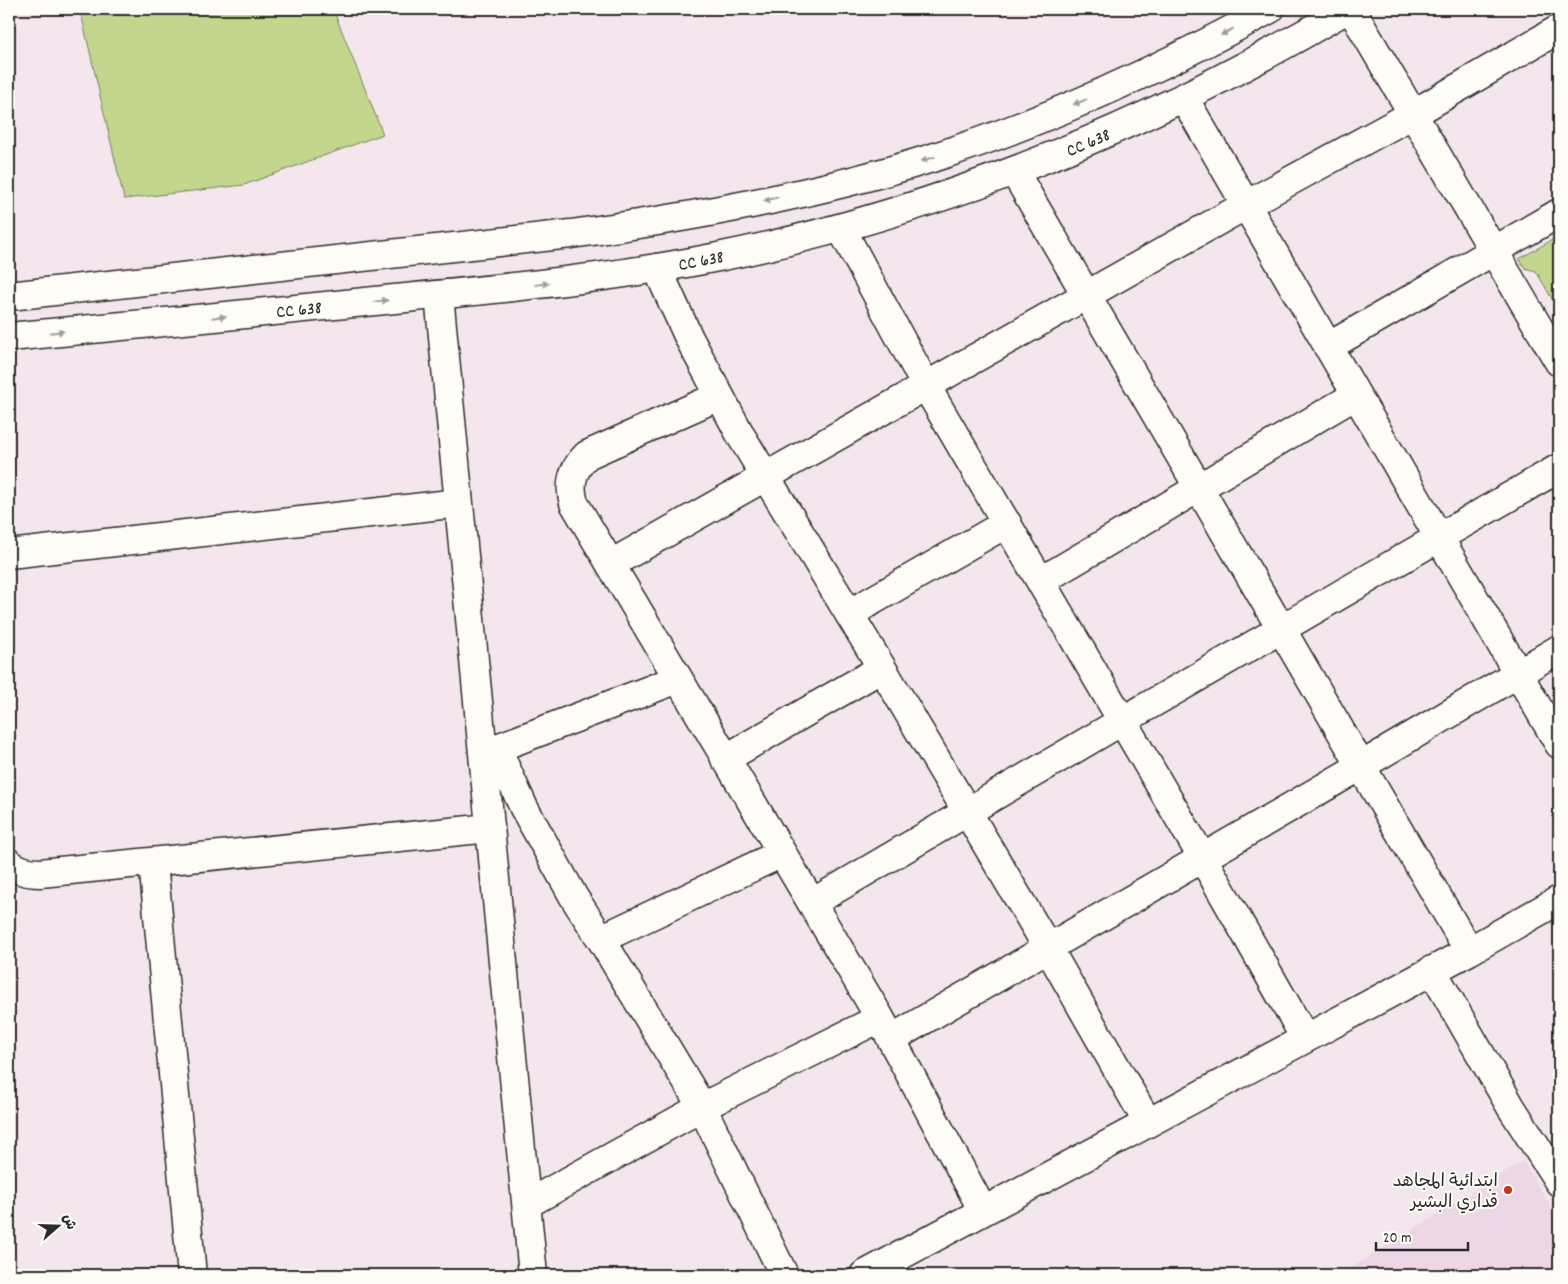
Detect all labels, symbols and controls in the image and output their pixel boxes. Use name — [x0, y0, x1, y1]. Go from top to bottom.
one-way arrow — [1220, 28, 1234, 36]
one-way arrow — [1073, 98, 1087, 106]
street label: CC 638 — [1063, 124, 1115, 165]
one-way arrow — [921, 155, 936, 163]
one-way arrow — [763, 196, 779, 204]
street label: CC 638 — [677, 246, 726, 279]
one-way arrow — [535, 280, 551, 288]
street label: CC 638 — [275, 297, 323, 326]
one-way arrow — [373, 297, 389, 305]
one-way arrow — [211, 313, 227, 321]
one-way arrow — [50, 328, 66, 336]
place label: ابتدائية المجاهد قداري البشير — [1393, 1170, 1498, 1216]
marker: ابتدائية المجاهد قداري البشير — [1502, 1184, 1514, 1196]
north arrow — [32, 1202, 82, 1252]
text: ش — [56, 1212, 80, 1233]
scale bar — [1376, 1219, 1468, 1251]
text: 20 m — [1383, 1228, 1411, 1250]

